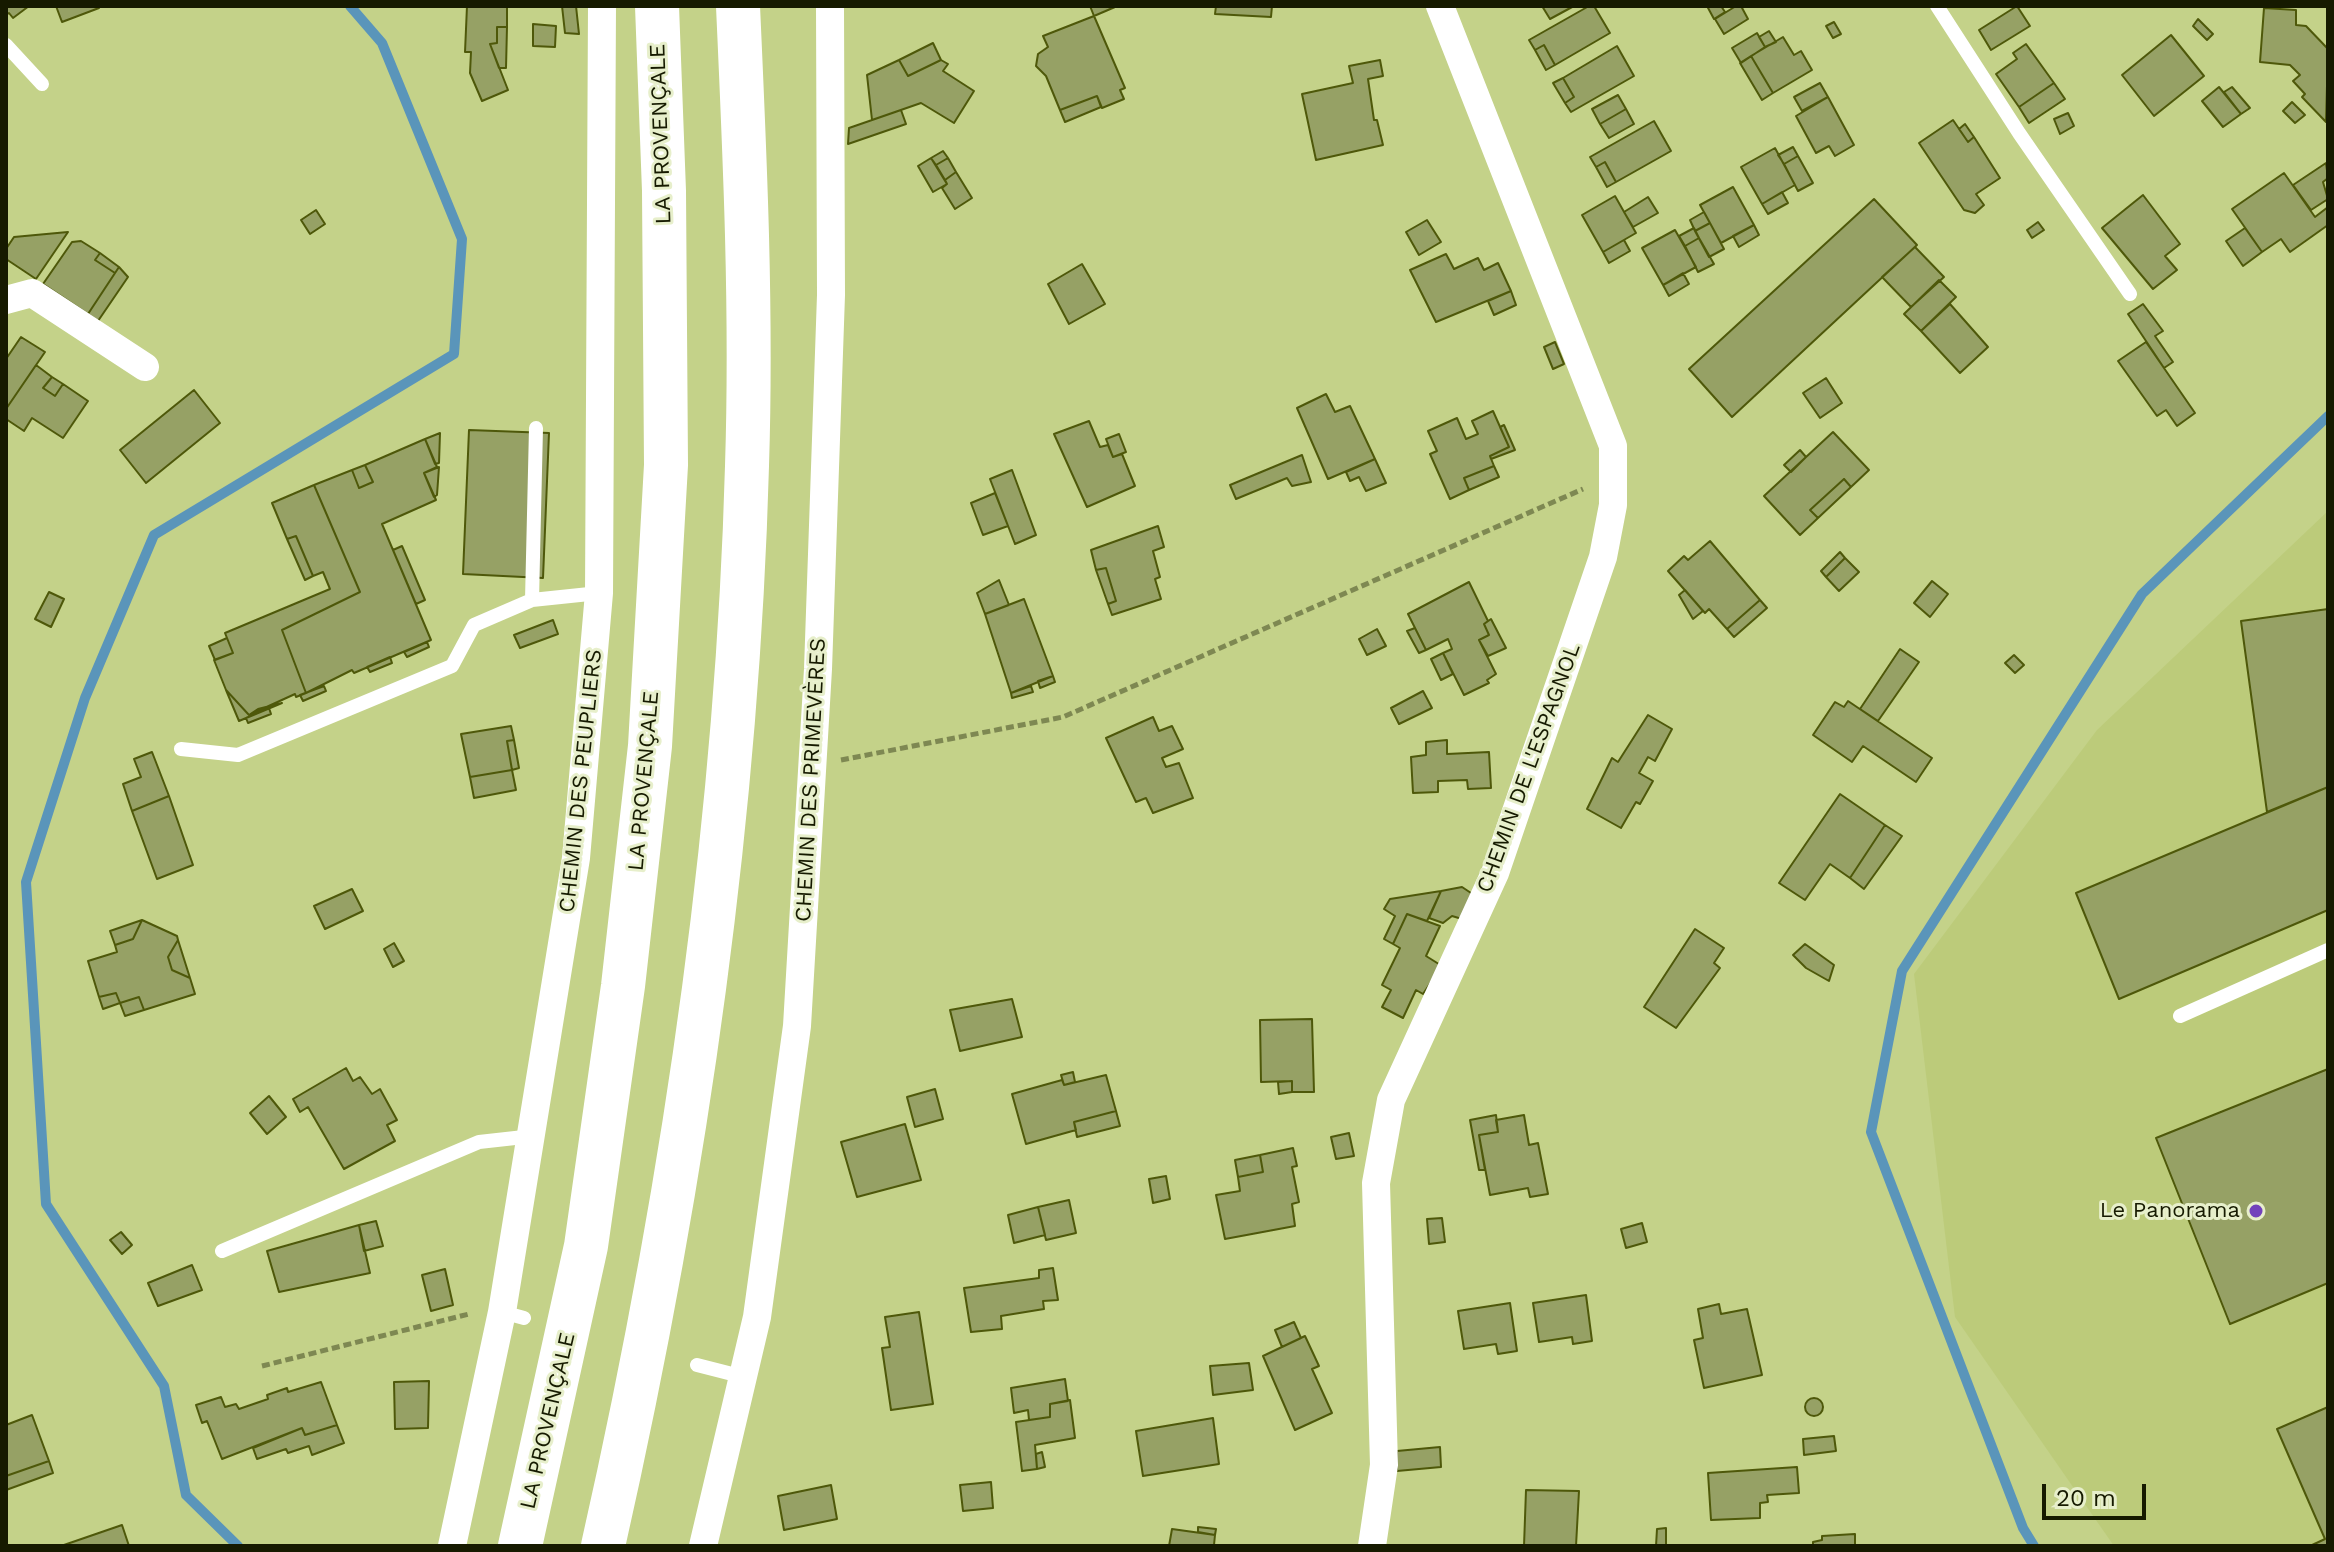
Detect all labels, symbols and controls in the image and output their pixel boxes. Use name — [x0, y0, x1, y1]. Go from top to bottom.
street label: LA PROVENÇALE — [645, 43, 677, 225]
street label: CHEMIN DES PRIMEVÈRES — [790, 637, 832, 923]
street label: CHEMIN DE L'ESPAGNOL — [1472, 640, 1586, 896]
street label: CHEMIN DES PEUPLIERS — [554, 648, 608, 914]
street label: LA PROVENÇALE — [623, 690, 665, 872]
place label: Le Panorama — [2100, 1198, 2240, 1224]
marker: Le Panorama — [2247, 1202, 2265, 1220]
street label: LA PROVENÇALE — [515, 1330, 581, 1512]
scale bar — [2046, 1468, 2150, 1518]
text: 20 m — [2056, 1484, 2116, 1512]

